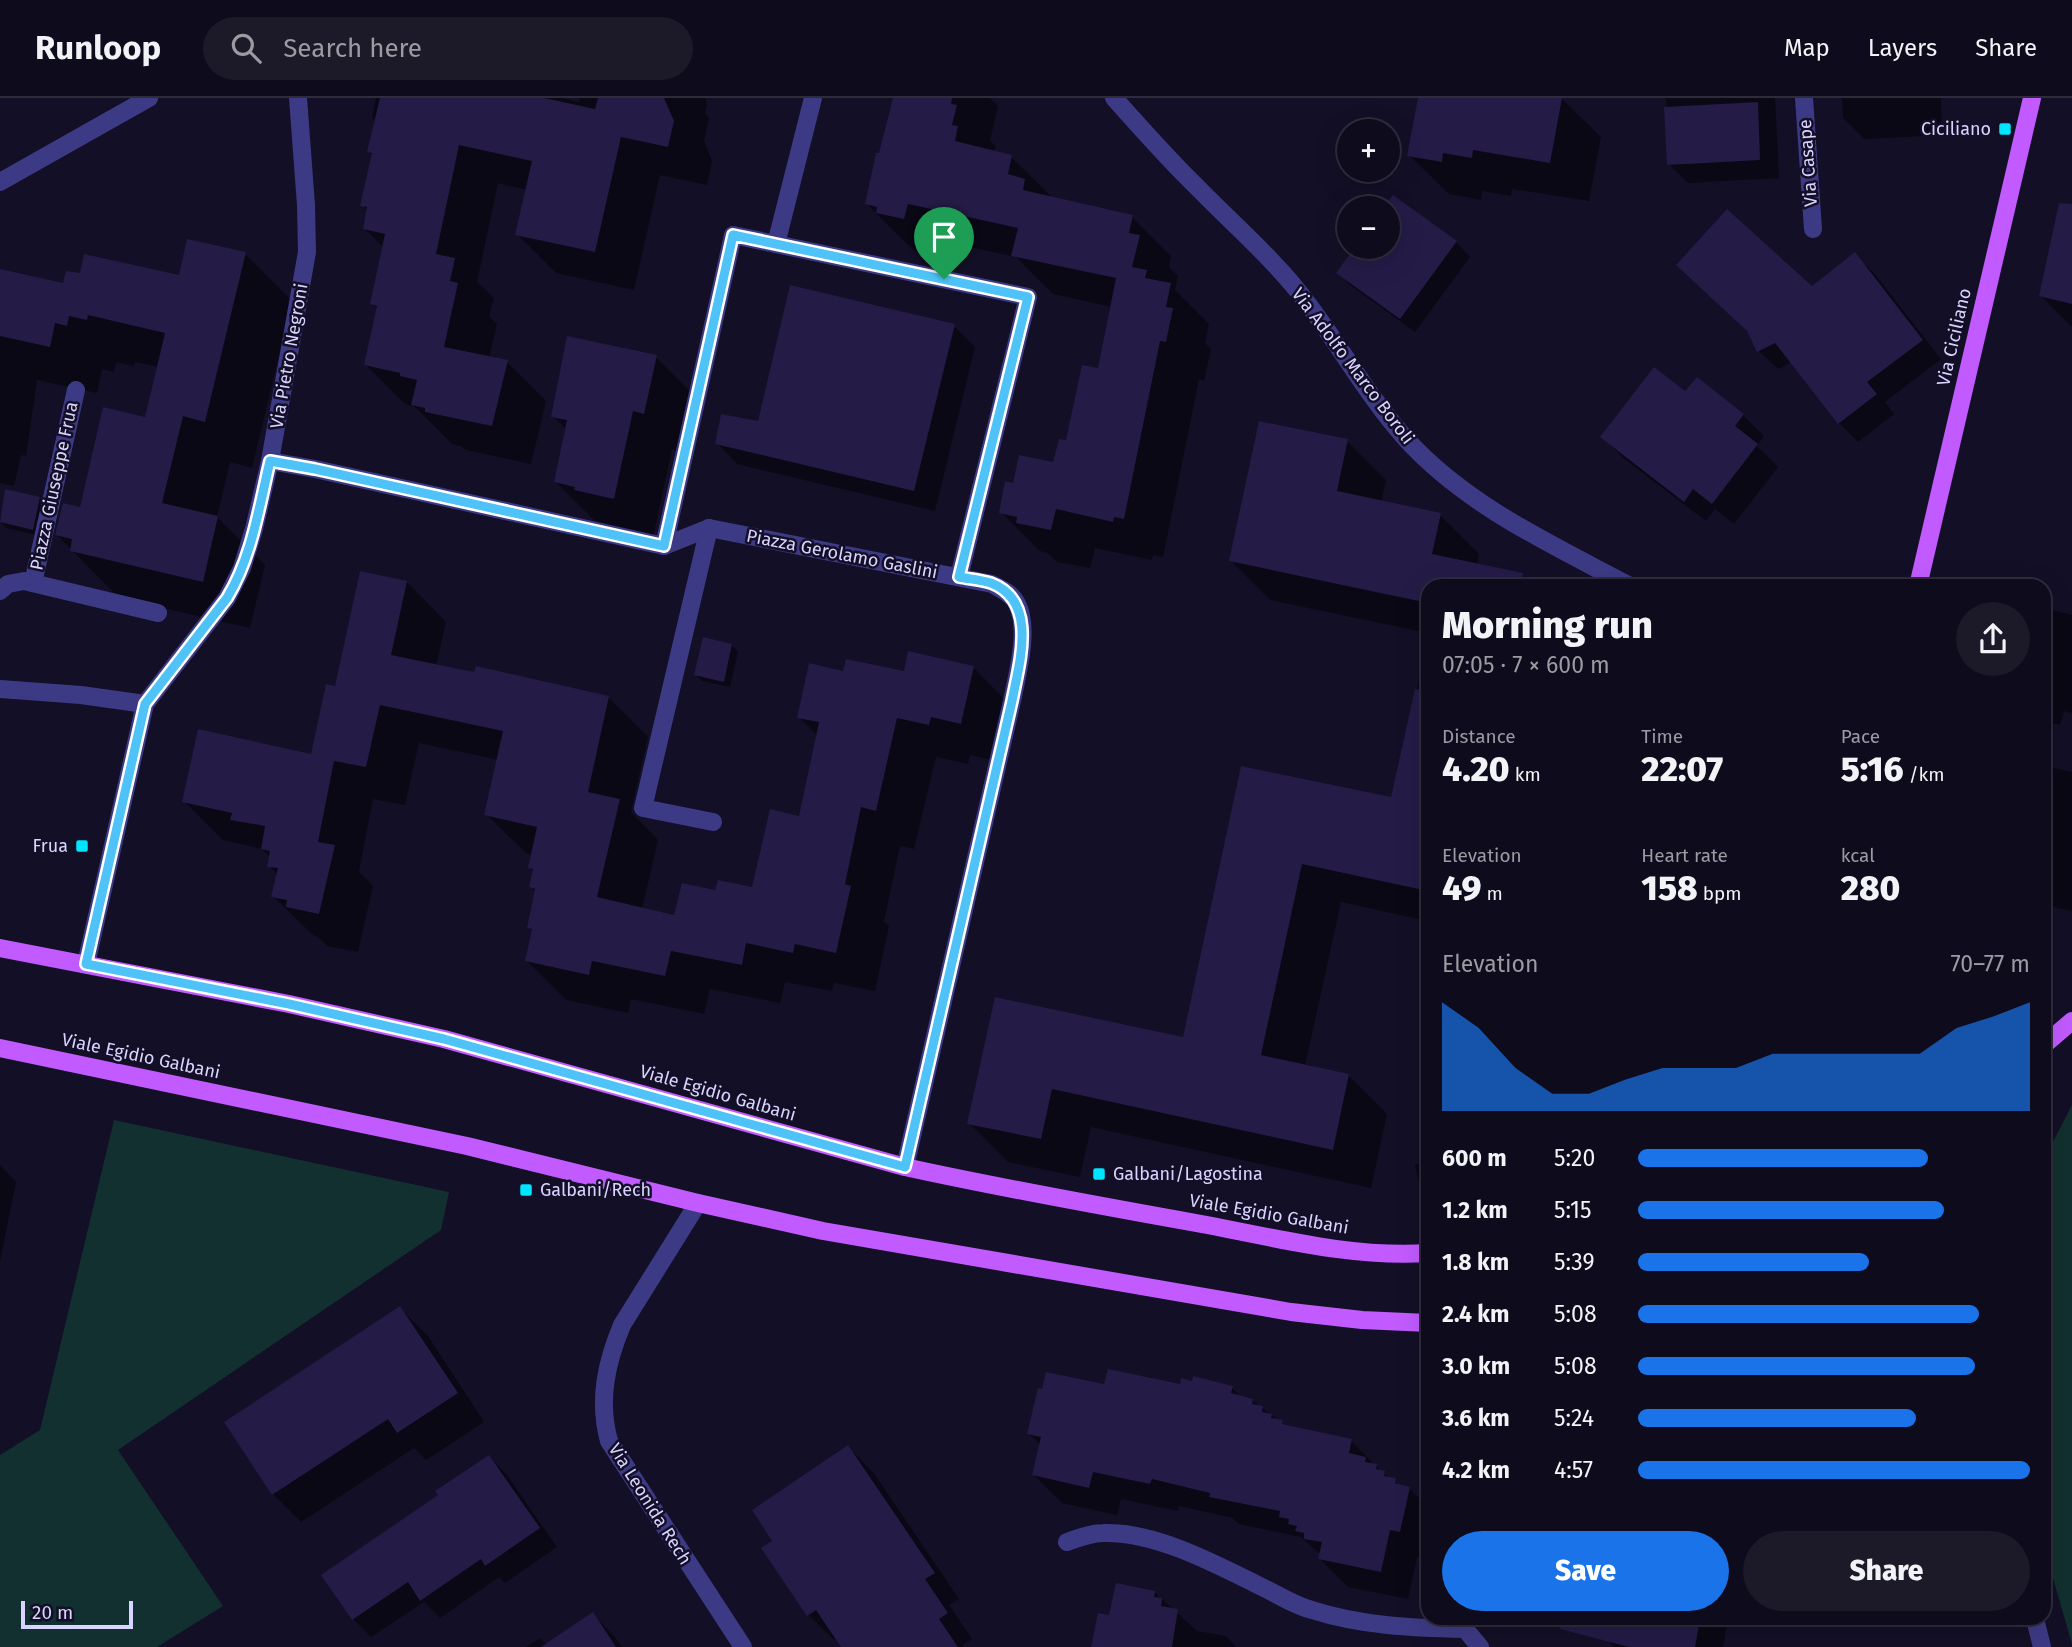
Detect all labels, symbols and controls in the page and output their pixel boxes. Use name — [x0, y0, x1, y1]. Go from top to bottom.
search box — [203, 17, 693, 80]
text: Runloop — [35, 28, 161, 68]
icon: search — [227, 29, 265, 67]
text: Search here — [283, 33, 422, 64]
text: Map — [1784, 34, 1830, 62]
text: Layers — [1868, 34, 1937, 62]
text: Share — [1975, 34, 2037, 62]
street label: Via Casape — [1794, 118, 1822, 208]
place label: Ciciliano — [1921, 118, 1991, 140]
map controls — [1337, 119, 1400, 259]
button: + — [1337, 119, 1400, 182]
marker: Ciciliano — [1997, 121, 2013, 137]
button: − — [1337, 196, 1400, 259]
pin — [914, 207, 974, 279]
icon: arrive — [925, 218, 963, 256]
street label: Via Pietro Negroni — [265, 282, 313, 430]
street label: Via Adolfo Marco Boroli — [1287, 283, 1419, 449]
street label: Via Ciciliano — [1932, 286, 1976, 388]
street label: Piazza Giuseppe Frua — [25, 400, 83, 572]
street label: Piazza Gerolamo Gaslini — [744, 525, 940, 583]
text: Morning run — [1442, 602, 1653, 648]
button: share — [1956, 602, 2030, 676]
text: 07:05 · 7 × 600 m — [1442, 651, 1610, 679]
text: Distance — [1442, 725, 1516, 748]
text: Time — [1641, 725, 1683, 748]
text: Pace — [1841, 725, 1880, 748]
text: 4.20 — [1442, 748, 1510, 790]
text: 22:07 — [1641, 748, 1723, 790]
text: 5:16 — [1841, 748, 1904, 790]
text: km — [1510, 763, 1541, 786]
text: /km — [1904, 763, 1945, 786]
place label: Frua — [33, 835, 68, 857]
marker: Frua — [74, 838, 90, 854]
text: Elevation — [1442, 844, 1522, 867]
text: Heart rate — [1641, 844, 1728, 867]
text: kcal — [1841, 844, 1875, 867]
text: 49 — [1442, 867, 1481, 909]
text: 158 — [1641, 867, 1698, 909]
text: 280 — [1841, 867, 1900, 909]
text: m — [1481, 882, 1503, 905]
text: bpm — [1698, 882, 1742, 905]
text: Elevation — [1442, 950, 1538, 978]
text: 70–77 m — [1950, 950, 2030, 978]
street label: Viale Egidio Galbani — [60, 1028, 222, 1084]
street label: Viale Egidio Galbani — [637, 1060, 799, 1126]
text: 600 m — [1442, 1144, 1507, 1172]
text: 5:20 — [1554, 1144, 1595, 1172]
place label: Galbani/Lagostina — [1113, 1163, 1263, 1185]
marker: Galbani/Lagostina — [1091, 1166, 1107, 1182]
place label: Galbani/Rech — [540, 1179, 651, 1201]
marker: Galbani/Rech — [518, 1182, 534, 1198]
street label: Viale Egidio Galbani — [1188, 1189, 1350, 1239]
text: 1.2 km — [1442, 1196, 1508, 1224]
text: 5:15 — [1554, 1196, 1592, 1224]
text: 1.8 km — [1442, 1248, 1509, 1276]
text: 5:39 — [1554, 1248, 1595, 1276]
text: 2.4 km — [1442, 1300, 1509, 1328]
text: 5:08 — [1554, 1300, 1597, 1328]
text: 3.0 km — [1442, 1352, 1510, 1380]
text: 5:08 — [1554, 1352, 1597, 1380]
text: 3.6 km — [1442, 1404, 1510, 1432]
text: 5:24 — [1554, 1404, 1594, 1432]
street label: Via Leonida Rech — [604, 1439, 696, 1569]
text: 4.2 km — [1442, 1456, 1510, 1484]
text: 4:57 — [1554, 1456, 1593, 1484]
button: Save — [1442, 1531, 1729, 1611]
button: Share — [1743, 1531, 2030, 1611]
scale bar — [21, 1598, 133, 1630]
text: 20 m — [32, 1601, 73, 1624]

